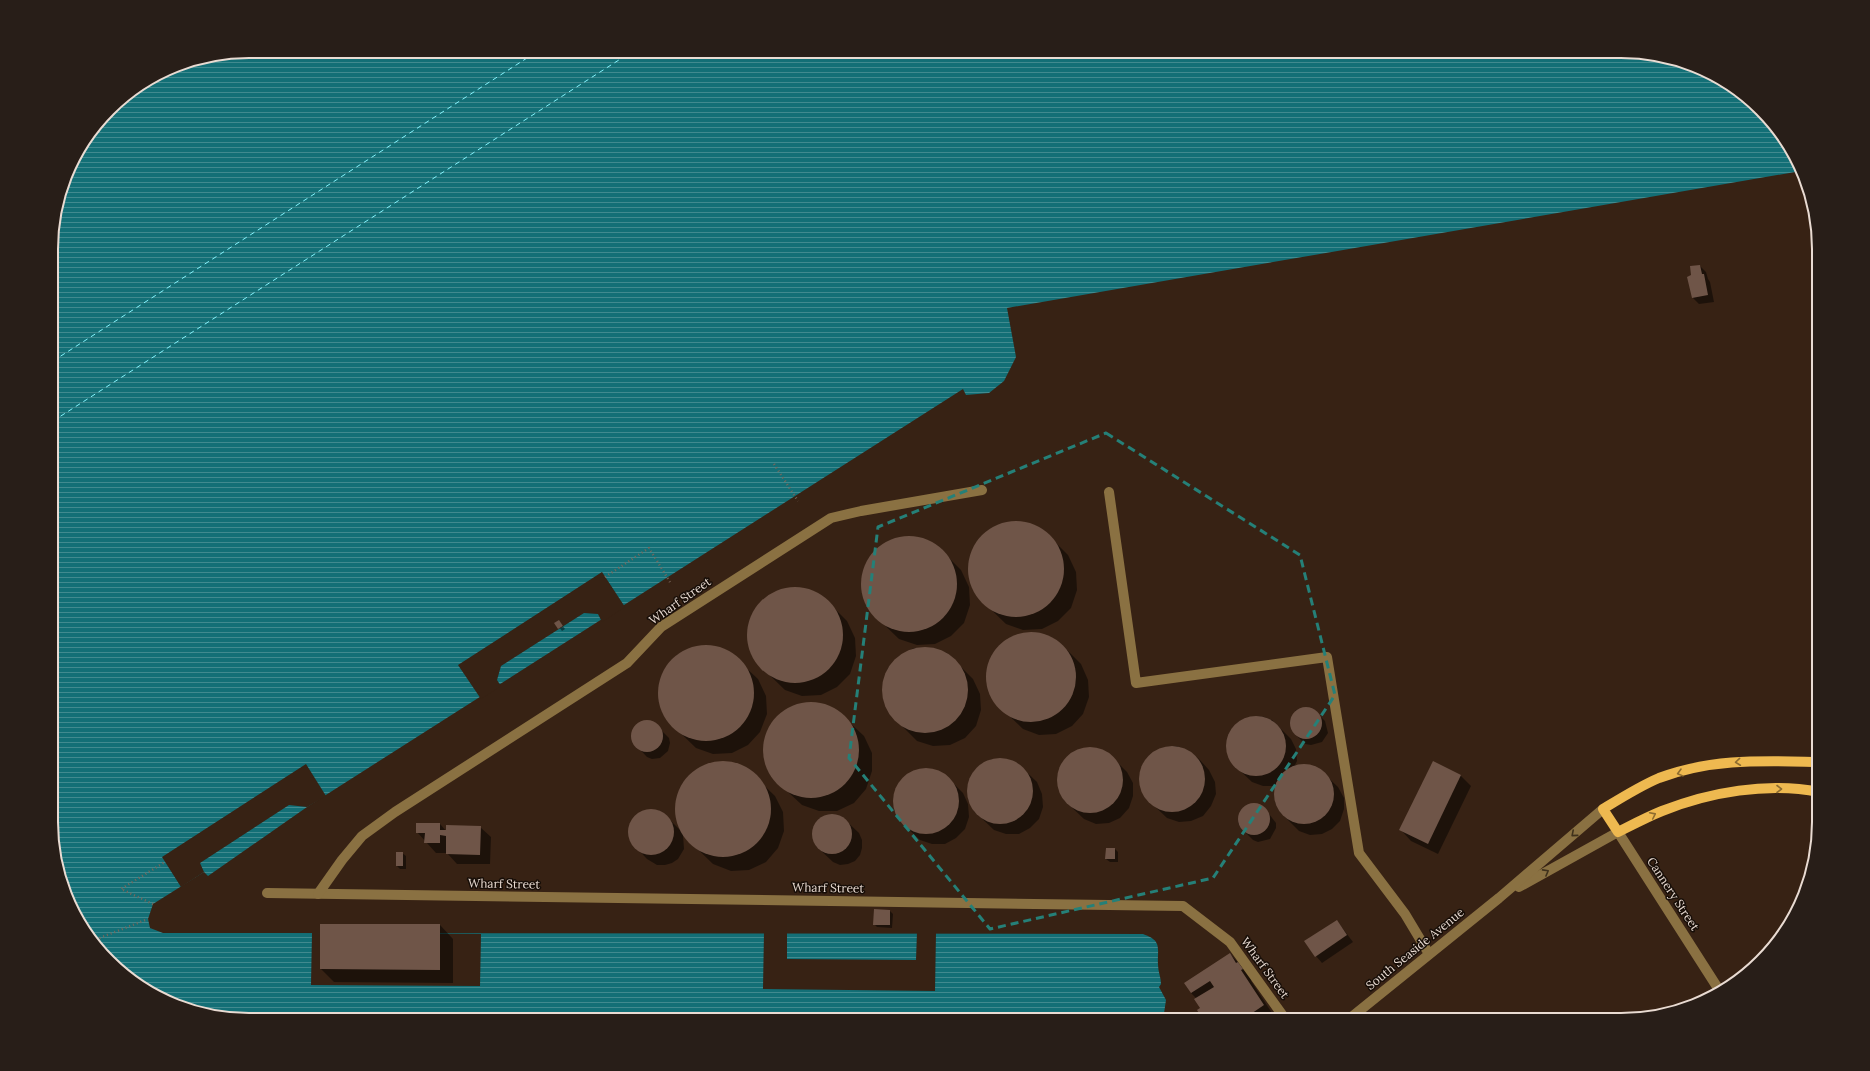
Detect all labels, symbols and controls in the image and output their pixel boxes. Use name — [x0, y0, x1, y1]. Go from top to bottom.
street label: Wharf Street — [646, 574, 714, 627]
one-way arrow — [1735, 757, 1741, 766]
one-way arrow — [1677, 768, 1684, 777]
one-way arrow — [1776, 785, 1782, 793]
one-way arrow — [1649, 812, 1656, 820]
one-way arrow — [1571, 830, 1578, 837]
street label: Cannery Street — [1644, 854, 1703, 934]
one-way arrow — [1542, 870, 1549, 877]
street label: Wharf Street — [468, 875, 540, 892]
street label: Wharf Street — [792, 879, 864, 896]
street label: South Seaside Avenue — [1363, 904, 1467, 993]
street label: Wharf Street — [1238, 934, 1293, 1002]

